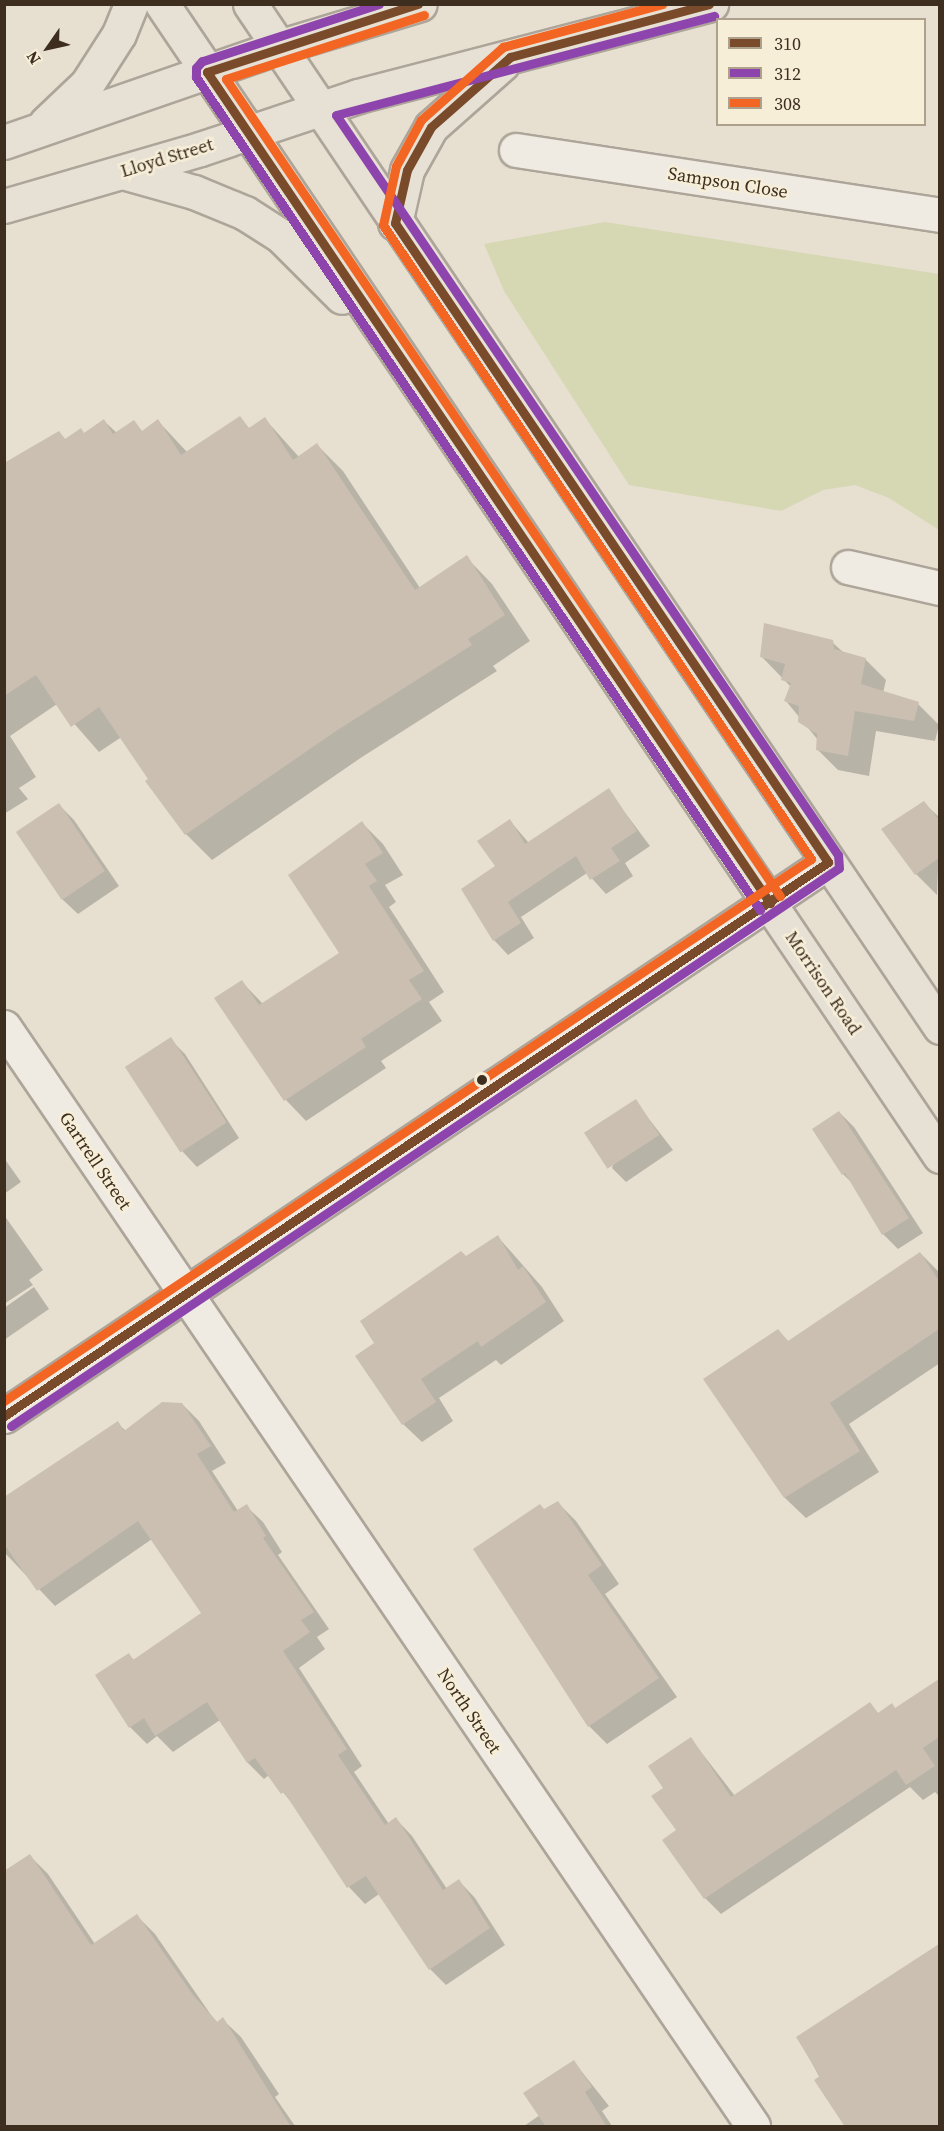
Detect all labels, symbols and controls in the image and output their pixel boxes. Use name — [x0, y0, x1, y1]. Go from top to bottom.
north arrow — [18, 18, 78, 78]
legend — [716, 18, 926, 126]
text: 310 — [774, 31, 801, 56]
text: N — [21, 47, 45, 69]
text: 312 — [774, 61, 801, 86]
text: 308 — [774, 91, 801, 116]
street label: Lloyd Street — [118, 134, 216, 182]
street label: Sampson Close — [666, 163, 790, 203]
street label: Morrison Road — [781, 927, 865, 1039]
unlabelled marker — [476, 1074, 488, 1086]
street label: Gartrell Street — [54, 1108, 136, 1214]
street label: North Street — [433, 1664, 505, 1758]

